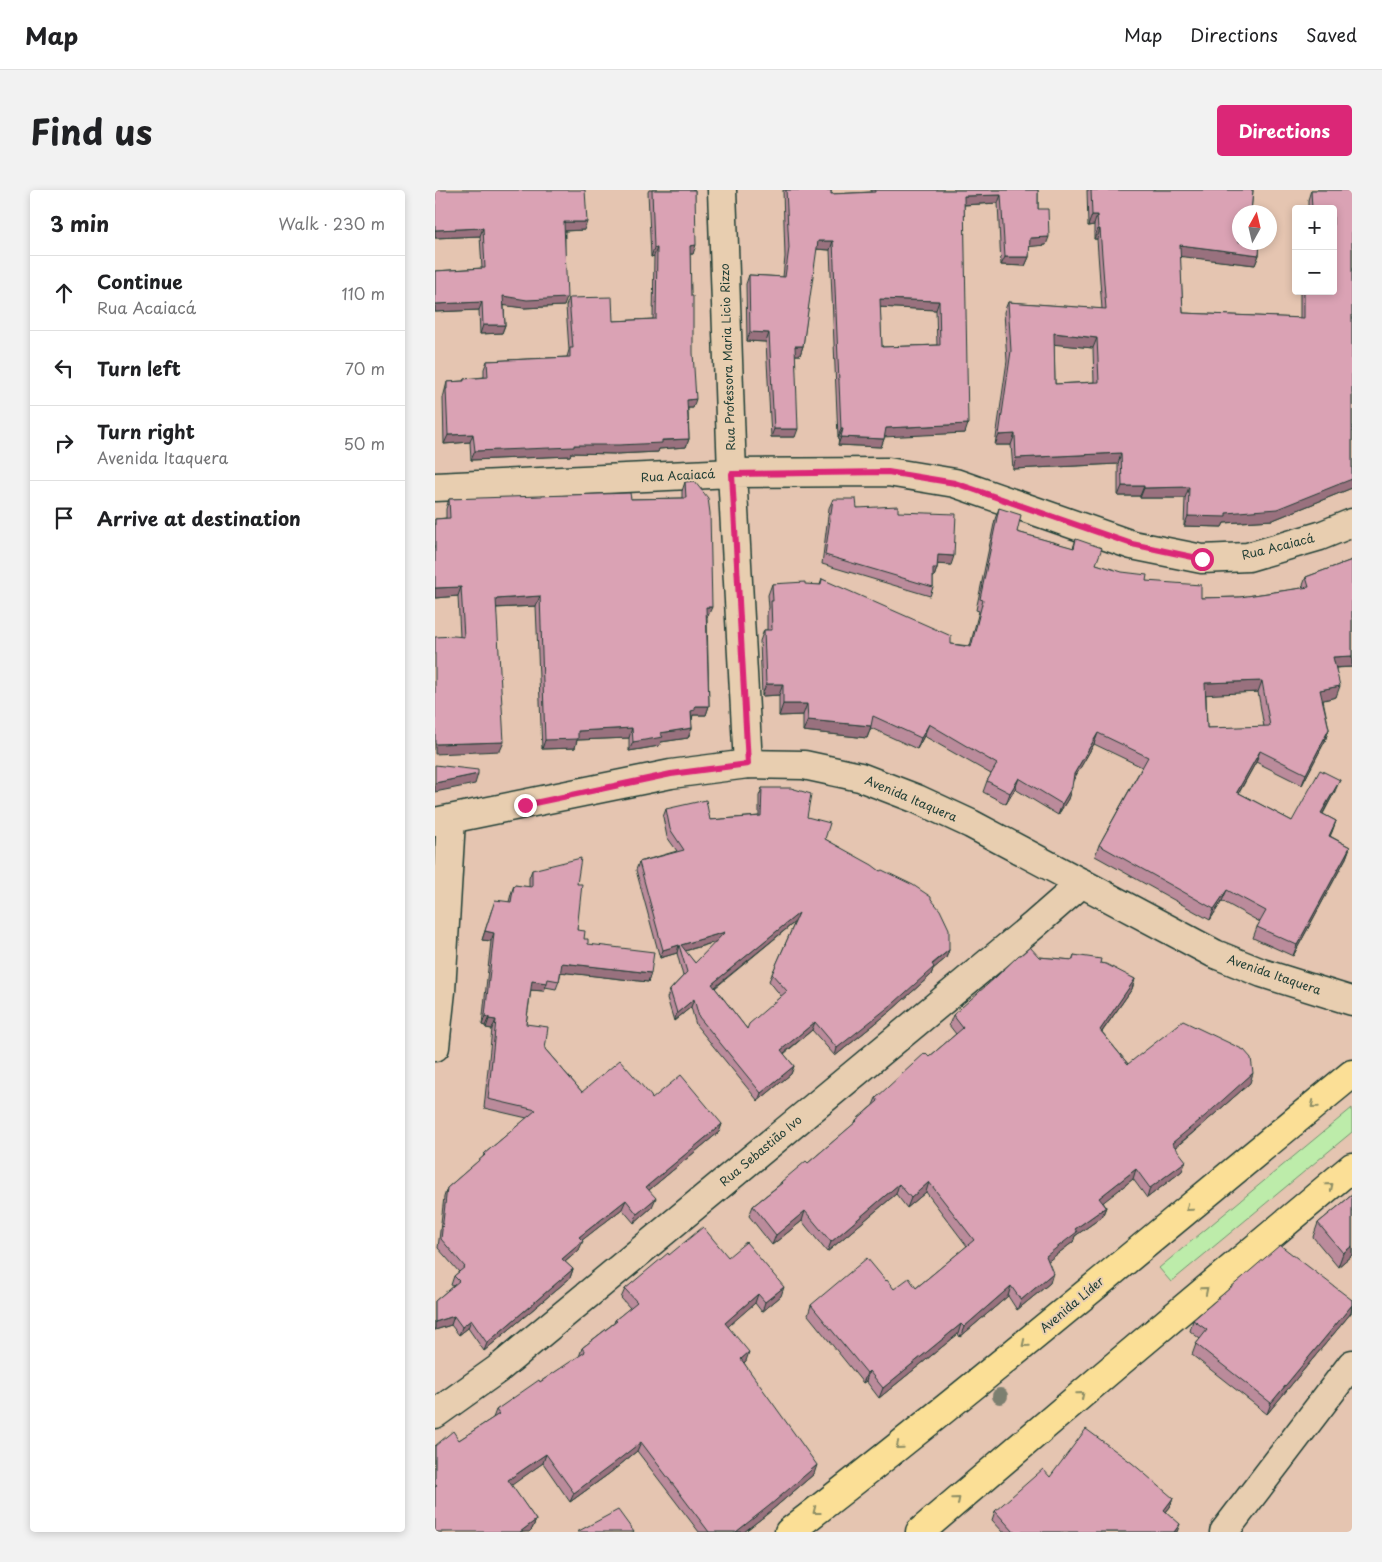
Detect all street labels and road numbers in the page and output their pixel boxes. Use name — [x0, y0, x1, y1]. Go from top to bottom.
street label: Rua Professora Maria Licio Rizzo — [715, 263, 739, 451]
street label: Rua Acaiacá — [640, 464, 716, 486]
street label: Rua Acaiacá — [1240, 528, 1316, 564]
street label: Avenida Itaquera — [863, 771, 961, 826]
street label: Avenida Itaquera — [1225, 950, 1324, 999]
street label: Rua Sebastião Ivo — [715, 1110, 806, 1190]
street label: Avenida Líder — [1035, 1271, 1108, 1336]

